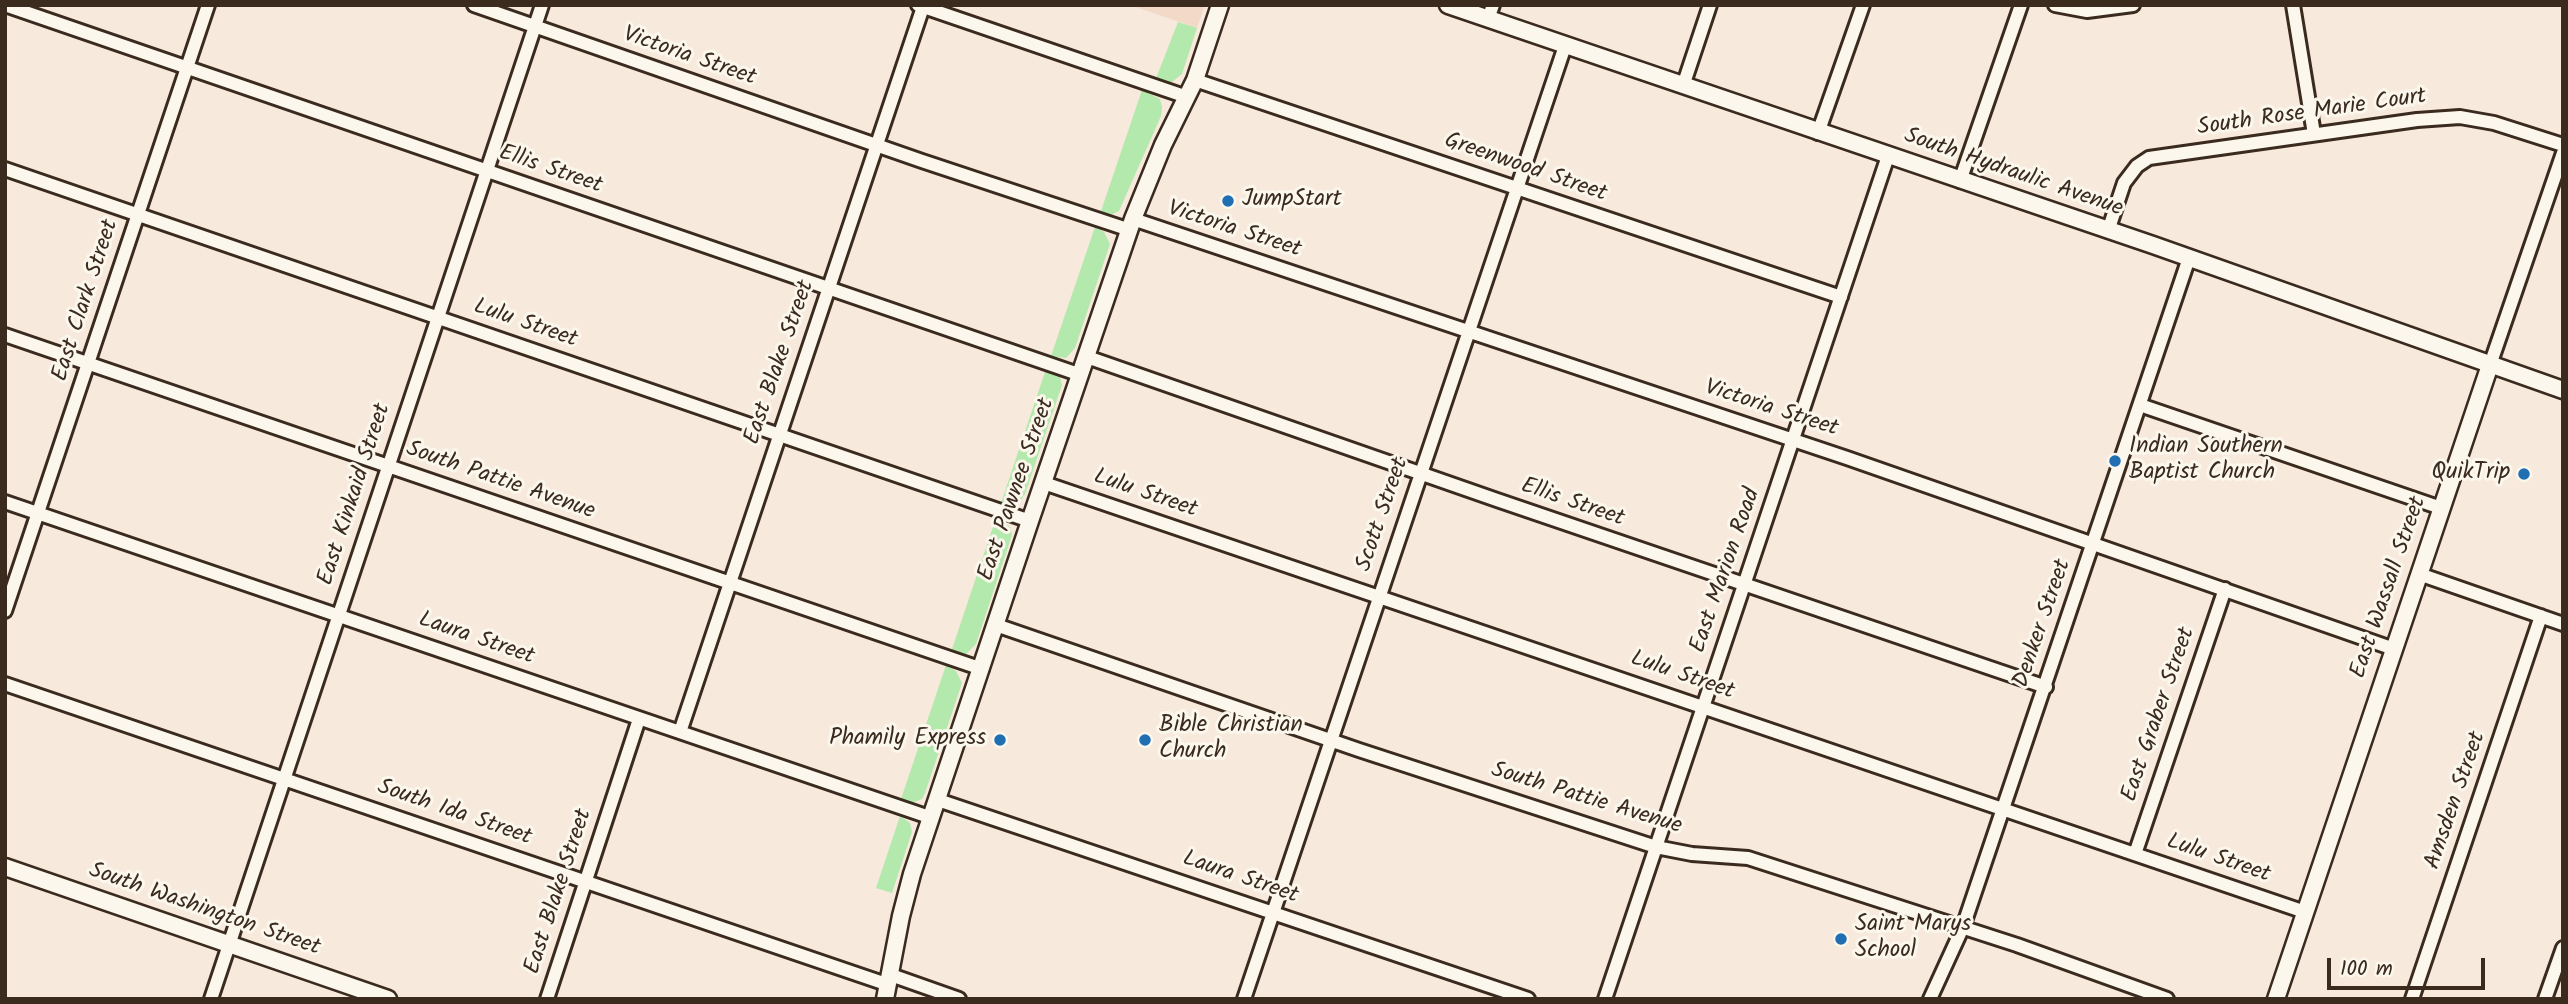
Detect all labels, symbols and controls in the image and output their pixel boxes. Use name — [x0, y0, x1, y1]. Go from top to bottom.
street label: Victoria Street — [619, 22, 759, 94]
street label: South Rose Marie Court — [2196, 84, 2428, 144]
street label: South Hydraulic Avenue — [1900, 124, 2126, 224]
street label: Greenwood Street — [1440, 128, 1610, 210]
street label: Ellis Street — [495, 140, 605, 202]
place label: JumpStart — [1242, 187, 1342, 215]
marker: JumpStart — [1220, 193, 1236, 209]
street label: Victoria Street — [1164, 196, 1304, 266]
street label: East Clark Street — [48, 217, 126, 385]
street label: East Blake Street — [740, 277, 822, 449]
street label: Lulu Street — [470, 294, 580, 356]
street label: Victoria Street — [1701, 375, 1841, 445]
street label: East Pawnee Street — [974, 395, 1062, 585]
street label: East Kinkaid Street — [314, 401, 398, 589]
place label: Indian Southern Baptist Church — [2129, 434, 2283, 488]
street label: South Pattie Avenue — [402, 437, 598, 527]
marker: Indian Southern Baptist Church — [2107, 453, 2123, 469]
street label: Scott Street — [1352, 455, 1416, 575]
place label: QuikTrip — [2432, 460, 2510, 488]
street label: Lulu Street — [1090, 464, 1200, 526]
marker: QuikTrip — [2516, 466, 2532, 482]
street label: Ellis Street — [1517, 473, 1627, 535]
street label: East Marion Road — [1686, 485, 1768, 657]
street label: East Wassall Street — [2346, 494, 2434, 682]
street label: Denker Street — [2009, 556, 2079, 692]
street label: Laura Street — [415, 607, 537, 673]
street label: East Graber Street — [2117, 624, 2203, 806]
street label: Lulu Street — [1627, 646, 1737, 708]
place label: Bible Christian Church — [1159, 713, 1303, 767]
place label: Phamily Express — [829, 726, 986, 754]
street label: Amsden Street — [2421, 729, 2493, 873]
marker: Phamily Express — [992, 732, 1008, 748]
marker: Bible Christian Church — [1137, 732, 1153, 748]
street label: South Pattie Avenue — [1487, 758, 1685, 842]
street label: South Ida Street — [373, 775, 535, 853]
street label: East Blake Street — [520, 806, 600, 978]
street label: Lulu Street — [2163, 829, 2273, 891]
street label: Laura Street — [1179, 846, 1301, 912]
street label: South Washington Street — [85, 858, 323, 964]
place label: Saint Marys School — [1855, 912, 1971, 966]
marker: Saint Marys School — [1833, 931, 1849, 947]
scale bar — [2330, 944, 2488, 988]
text: 100 m — [2340, 953, 2393, 986]

